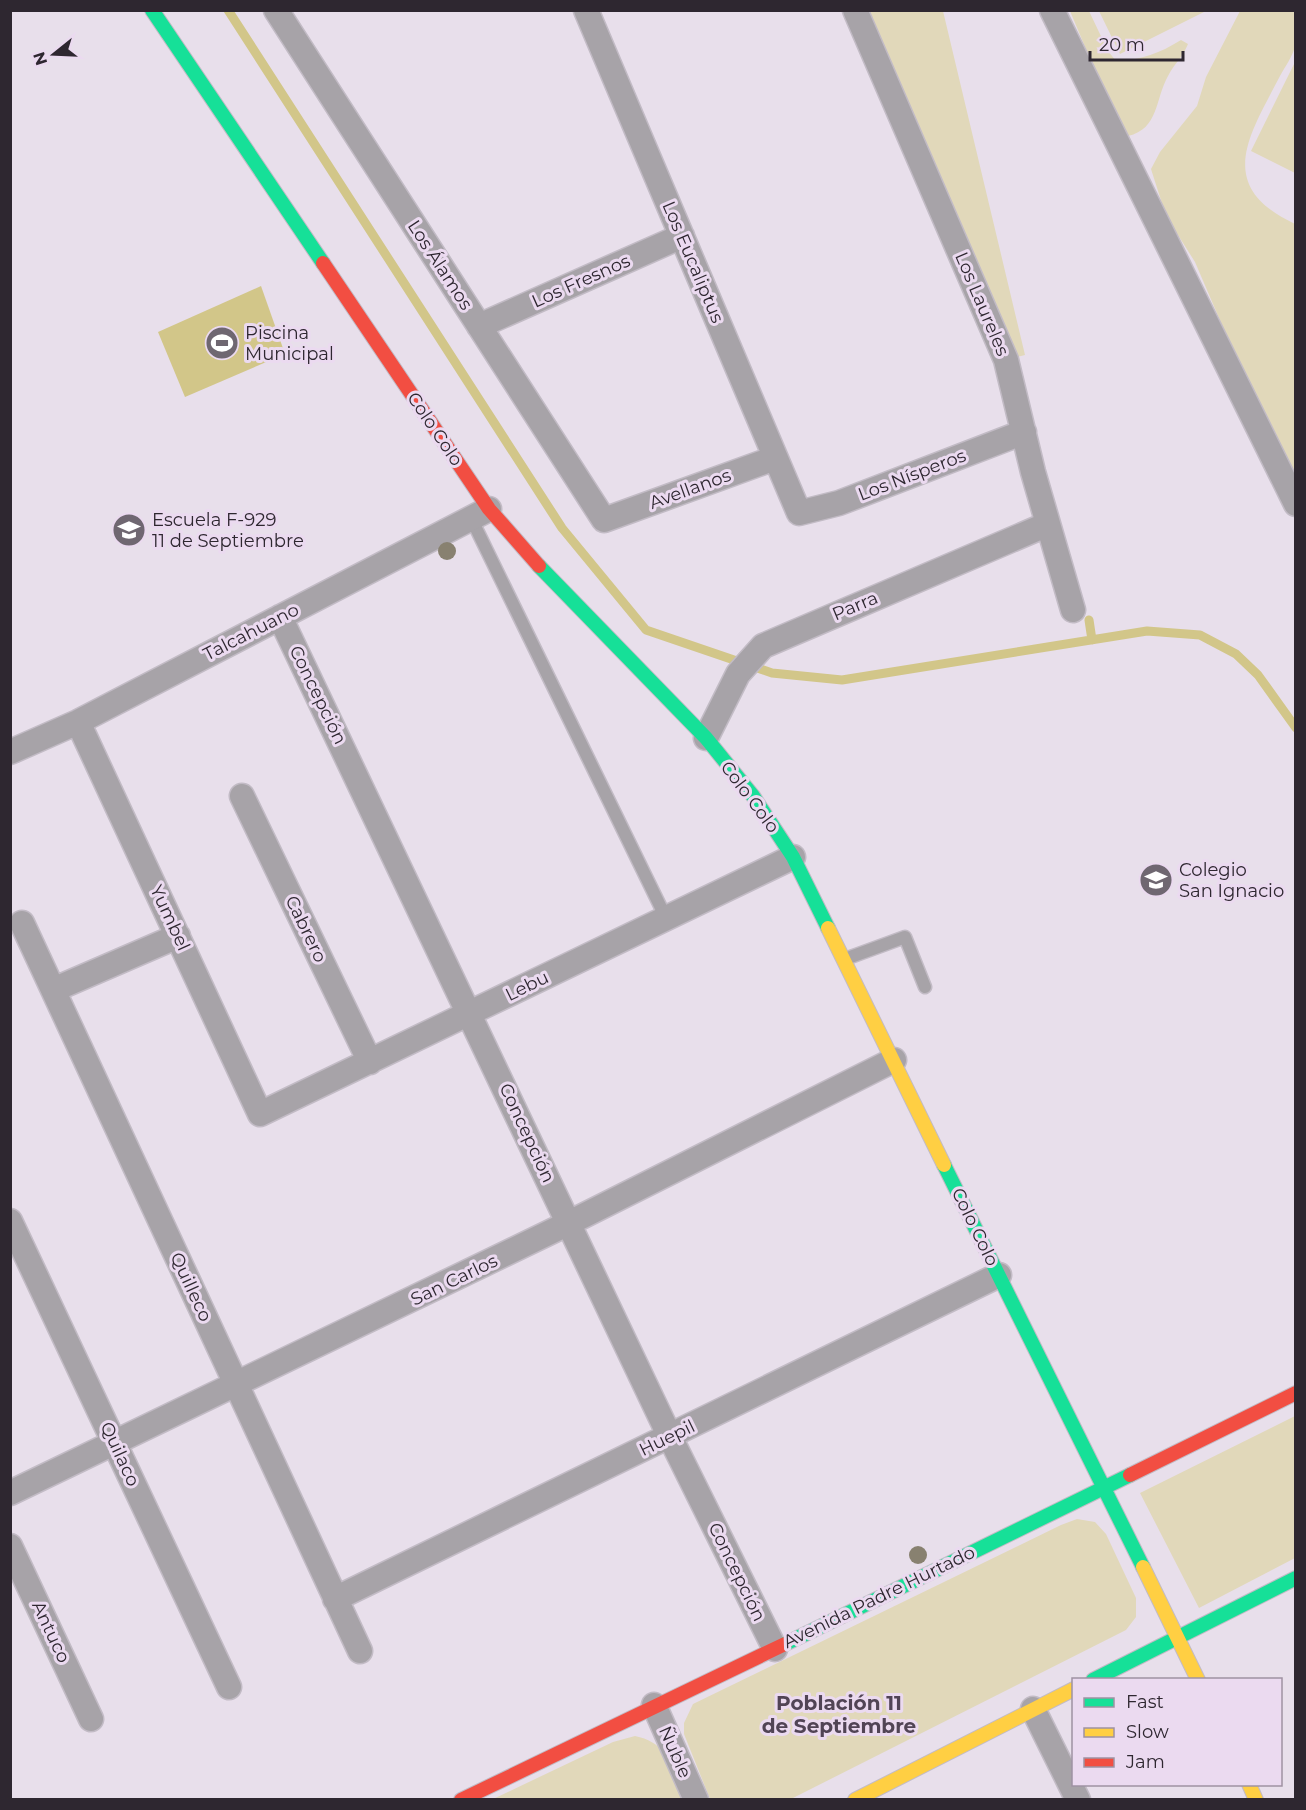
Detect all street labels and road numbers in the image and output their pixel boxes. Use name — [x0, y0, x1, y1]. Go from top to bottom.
street label: Los Eucaliptus — [657, 198, 729, 326]
street label: Los Álamos — [403, 216, 477, 314]
street label: Los Fresnos — [528, 249, 634, 312]
street label: Los Laureles — [950, 249, 1014, 360]
street label: Colo Colo — [402, 388, 468, 470]
street label: Los Nísperos — [855, 444, 969, 506]
street label: Avellanos — [646, 464, 734, 514]
street label: Parra — [829, 587, 881, 625]
street label: Talcahuano — [200, 599, 302, 665]
street label: Concepción — [285, 642, 351, 748]
street label: Colo Colo — [716, 757, 784, 837]
street label: Yumbel — [145, 882, 195, 954]
street label: Cabrero — [280, 892, 332, 966]
street label: Lebu — [502, 966, 552, 1006]
street label: Concepción — [494, 1080, 560, 1186]
street label: Colo Colo — [947, 1184, 1003, 1270]
street label: Quilleco — [165, 1249, 217, 1325]
street label: San Carlos — [407, 1249, 501, 1310]
street label: Huepil — [635, 1415, 699, 1461]
street label: Quilaco — [95, 1418, 145, 1490]
street label: Concepción — [704, 1519, 770, 1625]
street label: Avenida Padre Hurtado — [779, 1541, 979, 1653]
street label: Antuco — [27, 1598, 75, 1666]
street label: Ñuble — [654, 1723, 696, 1782]

